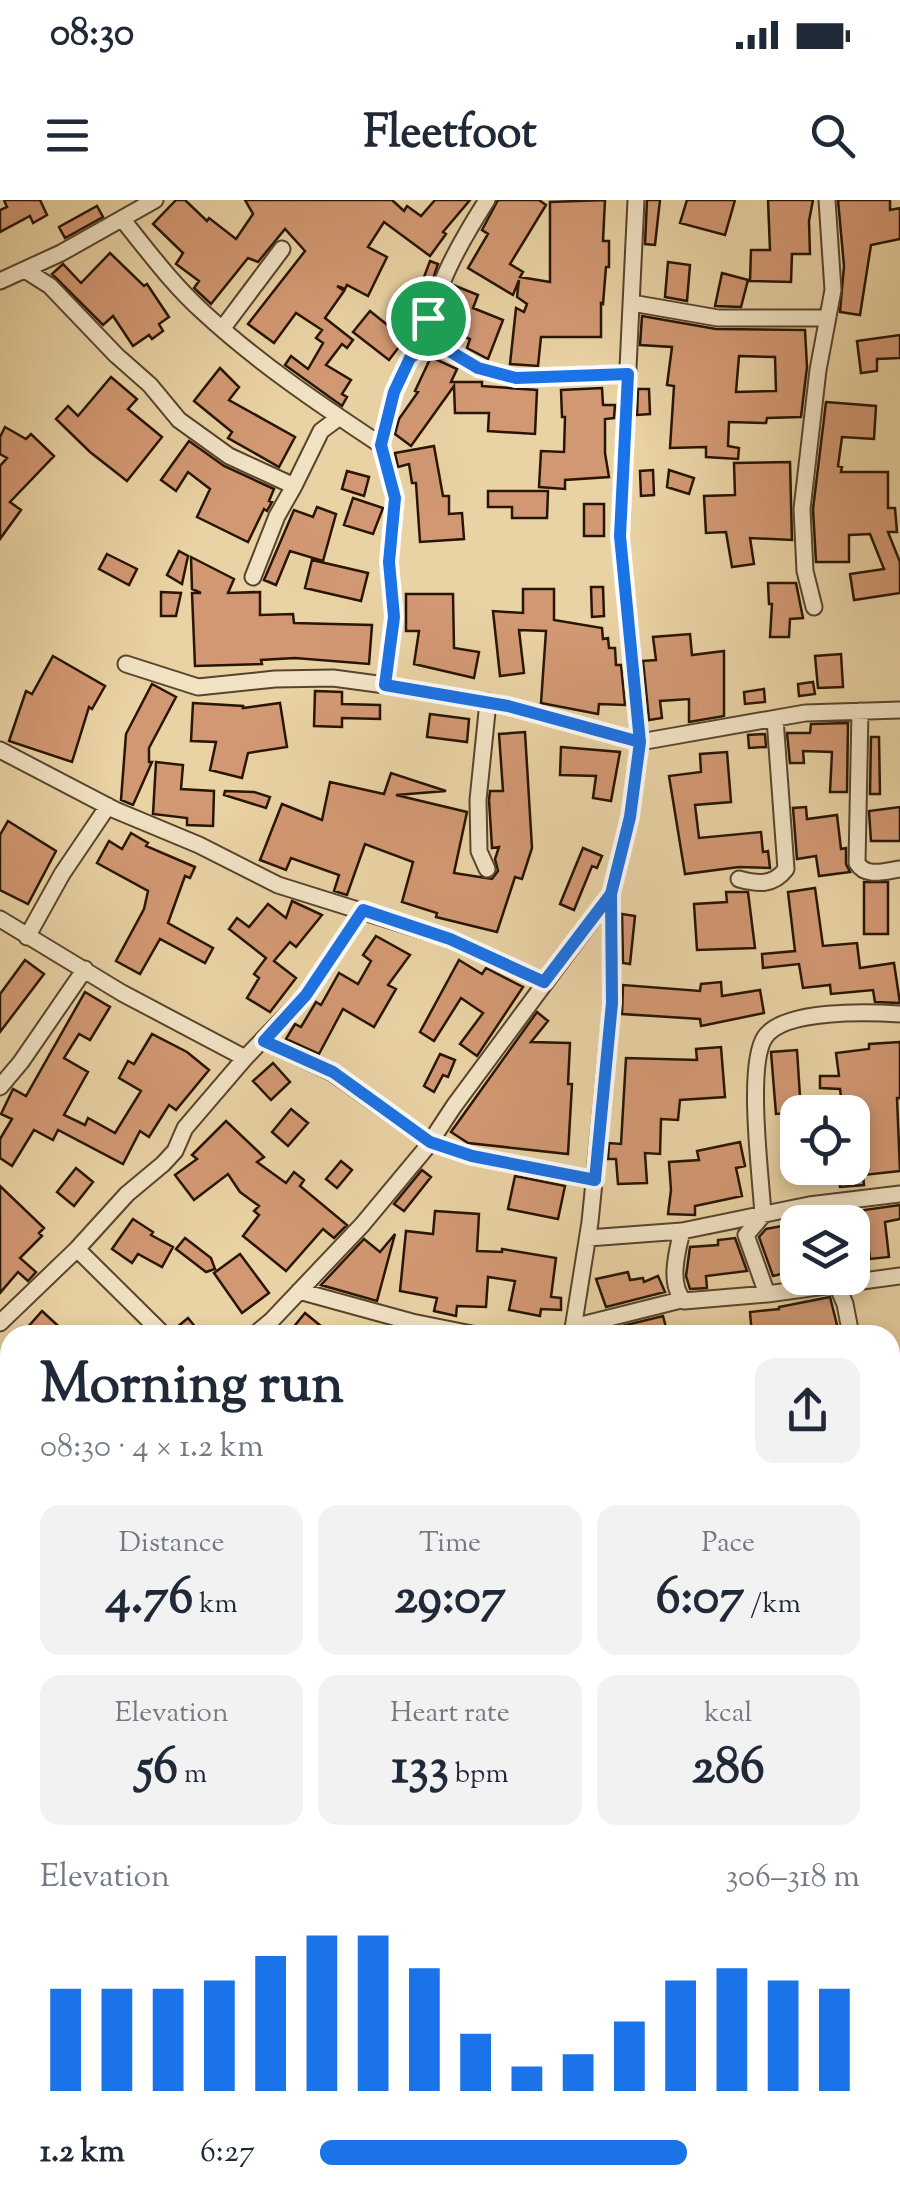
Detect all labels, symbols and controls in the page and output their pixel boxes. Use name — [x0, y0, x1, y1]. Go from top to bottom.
text: 08:30 — [50, 8, 134, 62]
text: Fleetfoot — [363, 103, 537, 168]
icon: menu — [40, 108, 95, 163]
icon: search — [805, 108, 860, 163]
pin — [386, 276, 471, 361]
icon: arrive — [401, 291, 456, 346]
map controls — [780, 1095, 870, 1295]
button: locate — [780, 1095, 870, 1185]
button: layers — [780, 1205, 870, 1295]
text: Morning run — [40, 1348, 344, 1427]
button: share — [755, 1358, 860, 1463]
text: 08:30 · 4 × 1.2 km — [40, 1425, 264, 1471]
text: Distance — [119, 1524, 224, 1564]
text: Time — [419, 1524, 481, 1564]
text: Pace — [702, 1524, 755, 1564]
text: 4.76 — [106, 1564, 193, 1636]
text: 29:07 — [394, 1564, 506, 1636]
text: 6:07 — [656, 1564, 744, 1636]
text: km — [193, 1585, 238, 1625]
text: /km — [744, 1585, 801, 1625]
text: Elevation — [115, 1694, 228, 1734]
text: Heart rate — [390, 1694, 510, 1734]
text: kcal — [704, 1694, 752, 1734]
text: 56 — [136, 1734, 178, 1806]
text: 133 — [391, 1734, 449, 1806]
text: 286 — [692, 1734, 765, 1806]
text: m — [178, 1755, 207, 1795]
text: bpm — [449, 1755, 509, 1795]
text: Elevation — [40, 1855, 170, 1901]
text: 306–318 m — [725, 1855, 860, 1901]
text: 1.2 km — [40, 2130, 125, 2176]
text: 6:27 — [200, 2130, 255, 2176]

